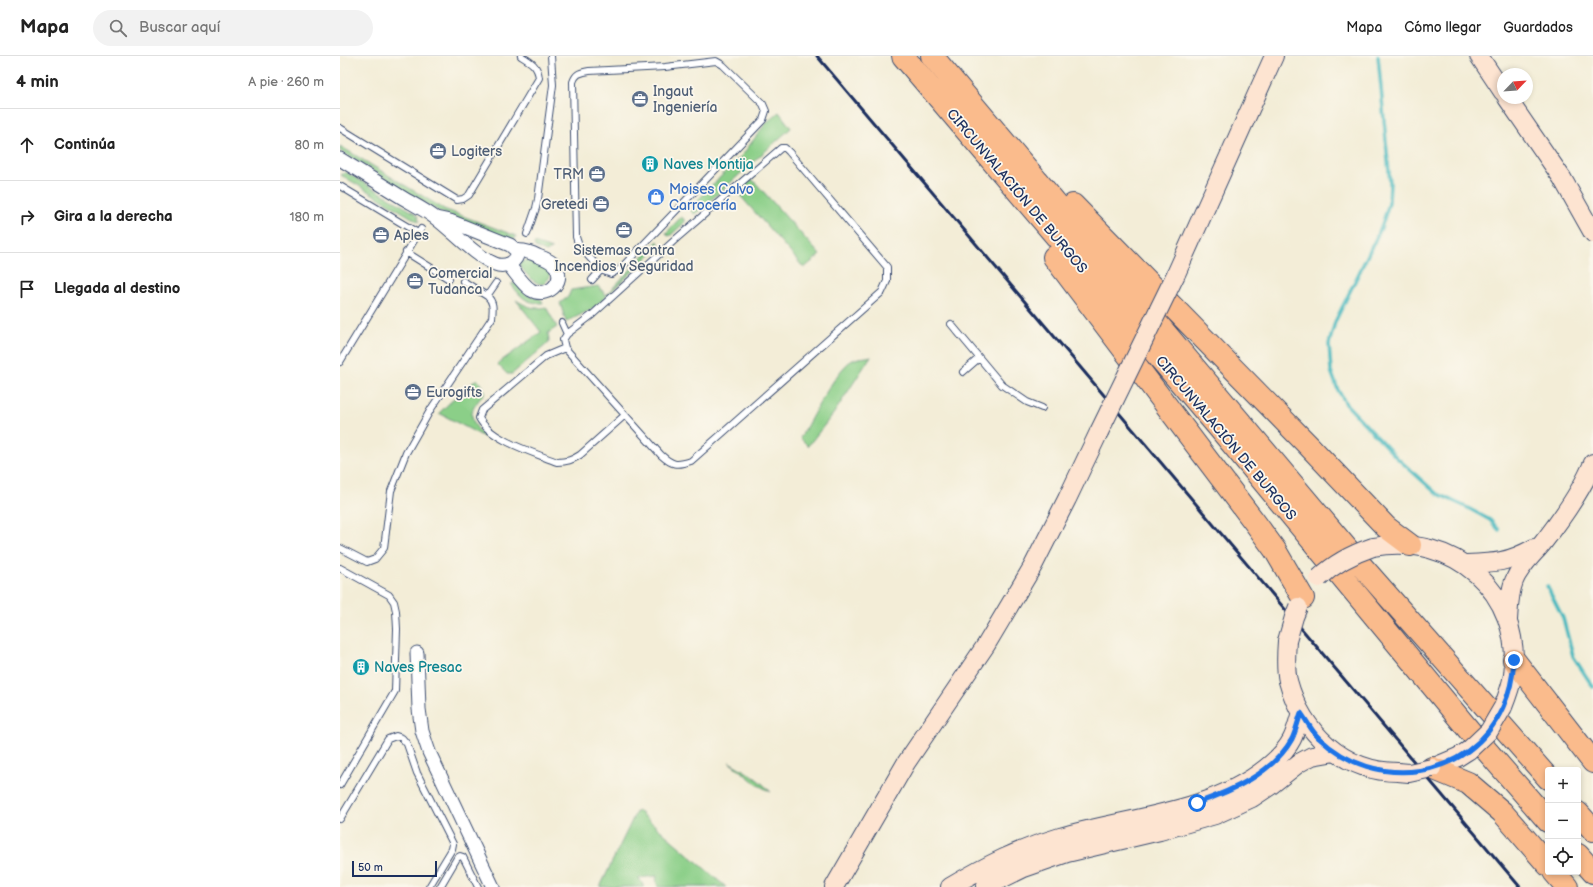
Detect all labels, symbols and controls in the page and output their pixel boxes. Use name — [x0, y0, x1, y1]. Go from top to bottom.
search box — [93, 10, 373, 46]
text: Mapa — [20, 16, 69, 39]
icon: search — [107, 17, 129, 39]
text: Buscar aquí — [139, 18, 220, 37]
text: Mapa — [1346, 19, 1382, 36]
text: Cómo llegar — [1404, 19, 1481, 36]
text: Guardados — [1503, 19, 1573, 36]
north arrow — [1497, 68, 1533, 104]
text: 4 min — [16, 72, 59, 92]
text: A pie · 260 m — [248, 74, 324, 90]
place label: Ingaut Ingeniería — [653, 83, 717, 116]
office icon: Ingaut Ingeniería — [630, 89, 650, 109]
street label: CIRCUNVALACIÓN DE BURGOS — [943, 105, 1092, 277]
icon: ahead — [16, 134, 38, 156]
text: Continúa — [54, 135, 115, 154]
text: 80 m — [295, 137, 324, 153]
office icon: Logiters — [428, 141, 448, 161]
place label: Logiters — [451, 143, 502, 160]
building icon: Naves Montija — [640, 154, 660, 174]
place label: Naves Montija — [663, 156, 754, 173]
office icon: TRM — [587, 164, 607, 184]
place label: TRM — [554, 166, 584, 183]
place label: Moises Calvo Carrocería — [669, 181, 754, 214]
shop icon: Moises Calvo Carrocería — [646, 187, 666, 207]
office icon: Gretedi — [591, 194, 611, 214]
place label: Gretedi — [541, 196, 588, 213]
icon: right — [16, 206, 38, 228]
text: Gira a la derecha — [54, 207, 173, 226]
text: 180 m — [289, 209, 324, 225]
office icon: Sistemas contra Incendios y Seguridad — [614, 220, 634, 240]
office icon: Aples — [371, 225, 391, 245]
place label: Aples — [394, 227, 429, 244]
place label: Sistemas contra Incendios y Seguridad — [554, 242, 694, 275]
place label: Comercial Tudanca — [428, 265, 492, 298]
office icon: Comercial Tudanca — [405, 271, 425, 291]
icon: arrive — [16, 278, 38, 300]
text: Llegada al destino — [54, 279, 180, 298]
street label: CIRCUNVALACIÓN DE BURGOS — [1152, 352, 1301, 524]
office icon: Eurogifts — [403, 382, 423, 402]
place label: Eurogifts — [426, 384, 482, 401]
route end — [1505, 651, 1523, 669]
building icon: Naves Presac — [351, 657, 371, 677]
place label: Naves Presac — [374, 659, 462, 676]
map controls — [1545, 767, 1581, 875]
button: + — [1545, 767, 1581, 803]
route start — [1188, 794, 1206, 812]
button: − — [1545, 803, 1581, 839]
button: locate — [1545, 839, 1581, 875]
scale bar — [352, 859, 437, 878]
text: 50 m — [358, 861, 383, 874]

